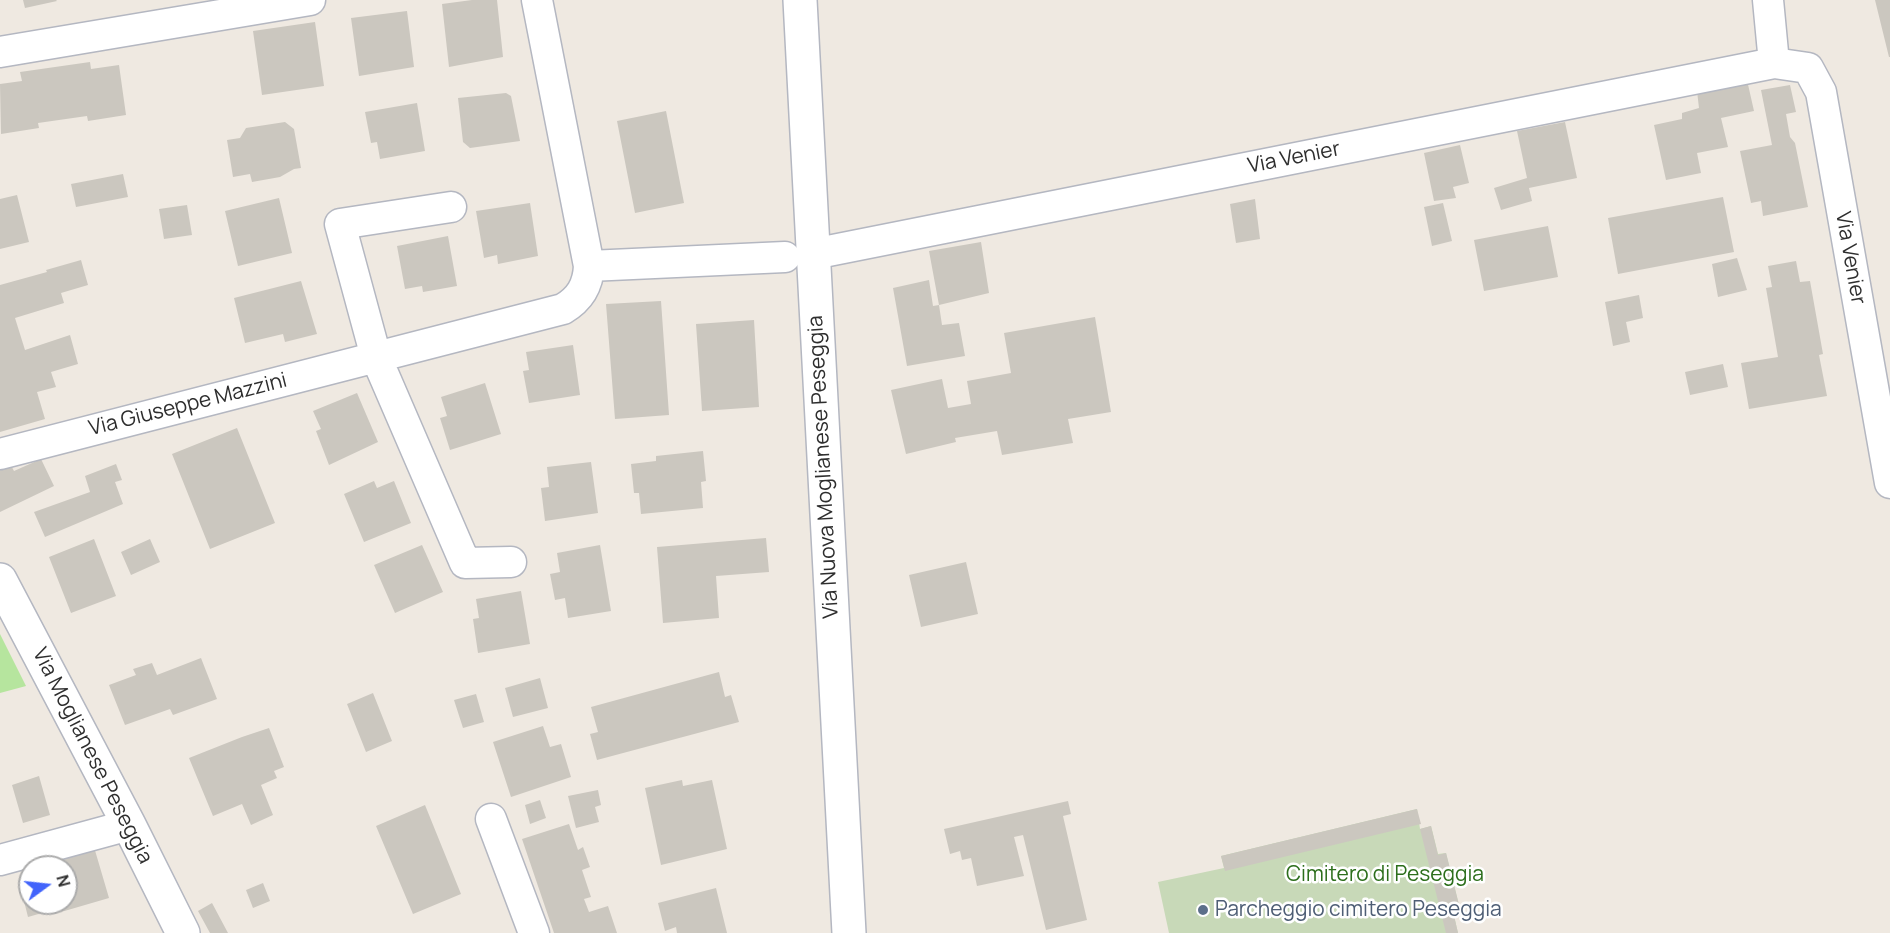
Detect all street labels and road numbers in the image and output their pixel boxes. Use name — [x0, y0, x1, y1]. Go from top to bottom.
street label: Via Venier — [1246, 137, 1342, 179]
street label: Via Venier — [1829, 210, 1871, 306]
street label: Via Nuova Moglianese Peseggia — [803, 315, 845, 619]
street label: Via Giuseppe Mazzini — [86, 368, 290, 442]
street label: Via Moglianese Peseggia — [27, 644, 157, 868]

